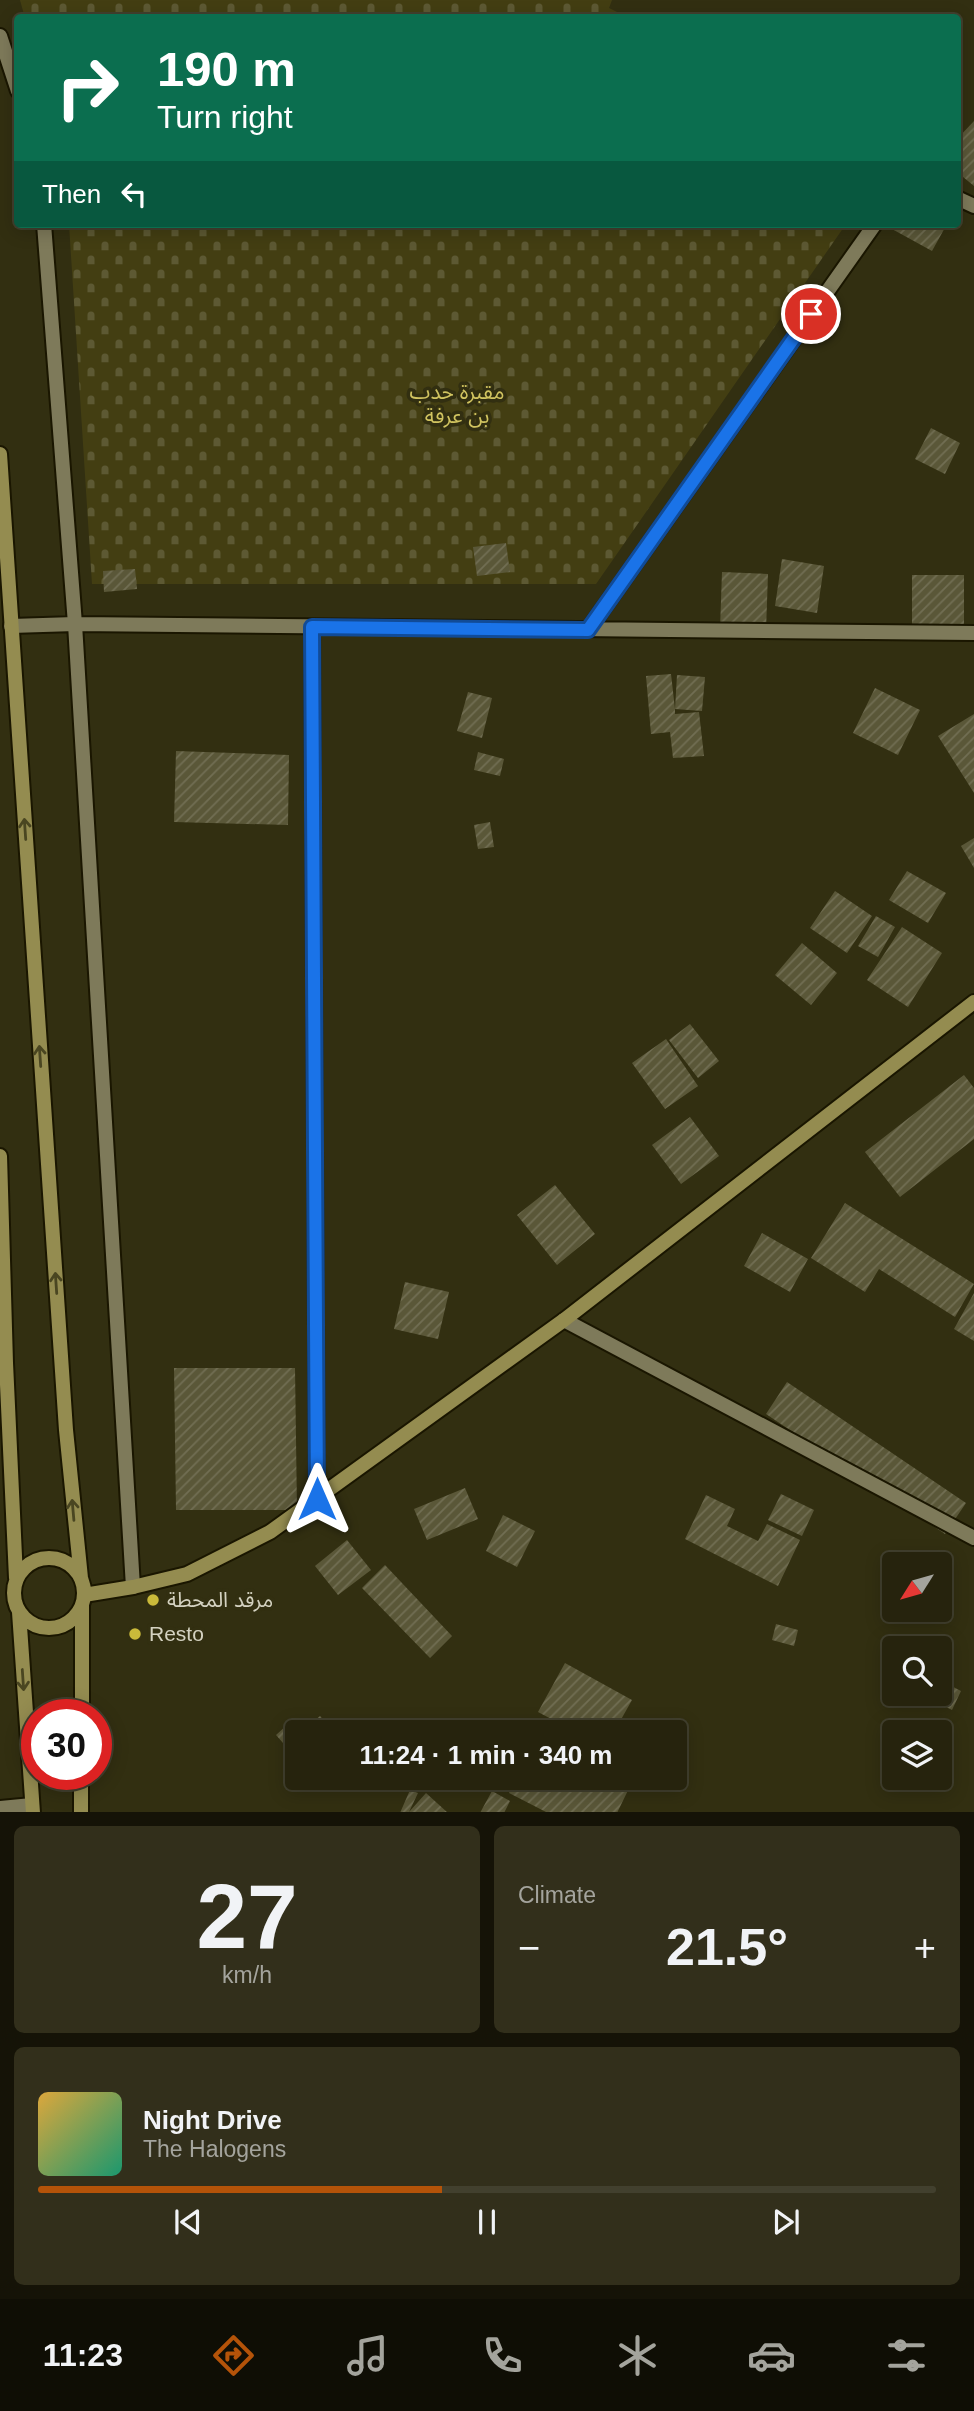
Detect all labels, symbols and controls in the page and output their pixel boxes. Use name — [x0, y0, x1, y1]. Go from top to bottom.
icon: right — [42, 42, 133, 133]
text: 190 m — [157, 42, 296, 96]
text: Turn right — [157, 99, 293, 135]
icon: left — [115, 175, 153, 213]
text: Then — [42, 179, 101, 209]
pin — [781, 284, 841, 344]
icon: arrive — [792, 295, 830, 333]
park label: مقبرة حدب بن عرفة — [410, 380, 504, 428]
one-way arrow — [18, 818, 31, 841]
one-way arrow — [34, 1045, 47, 1068]
one-way arrow — [49, 1272, 62, 1295]
position arrow — [280, 1462, 354, 1536]
one-way arrow — [66, 1499, 79, 1522]
north arrow — [882, 1552, 952, 1622]
map controls — [882, 1552, 952, 1790]
place label: مرقد المحطة — [167, 1588, 273, 1612]
marker: مرقد المحطة — [145, 1592, 161, 1608]
place label: Resto — [149, 1622, 204, 1645]
marker: Resto — [127, 1626, 143, 1642]
button: search — [882, 1636, 952, 1706]
one-way arrow — [17, 1668, 30, 1691]
speed limit sign: 30 — [21, 1699, 112, 1790]
button: layers — [882, 1720, 952, 1790]
text: 11:24 · 1 min · 340 m — [360, 1740, 612, 1770]
text: 27 — [196, 1866, 298, 1967]
text: Climate — [518, 1882, 596, 1908]
text: 21.5° — [666, 1918, 788, 1976]
text: − — [518, 1927, 540, 1969]
text: + — [914, 1927, 936, 1969]
text: km/h — [222, 1962, 272, 1988]
text: Night Drive — [143, 2105, 282, 2135]
text: The Halogens — [143, 2136, 286, 2162]
icon: previous — [169, 2203, 207, 2241]
icon: pause — [468, 2203, 506, 2241]
icon: next — [767, 2203, 805, 2241]
icon: directions — [209, 2331, 258, 2380]
icon: music — [343, 2331, 392, 2380]
icon: phone — [478, 2331, 527, 2380]
icon: climate — [613, 2331, 662, 2380]
icon: car — [747, 2331, 796, 2380]
icon: filters — [882, 2331, 931, 2380]
text: 11:23 — [43, 2337, 123, 2373]

